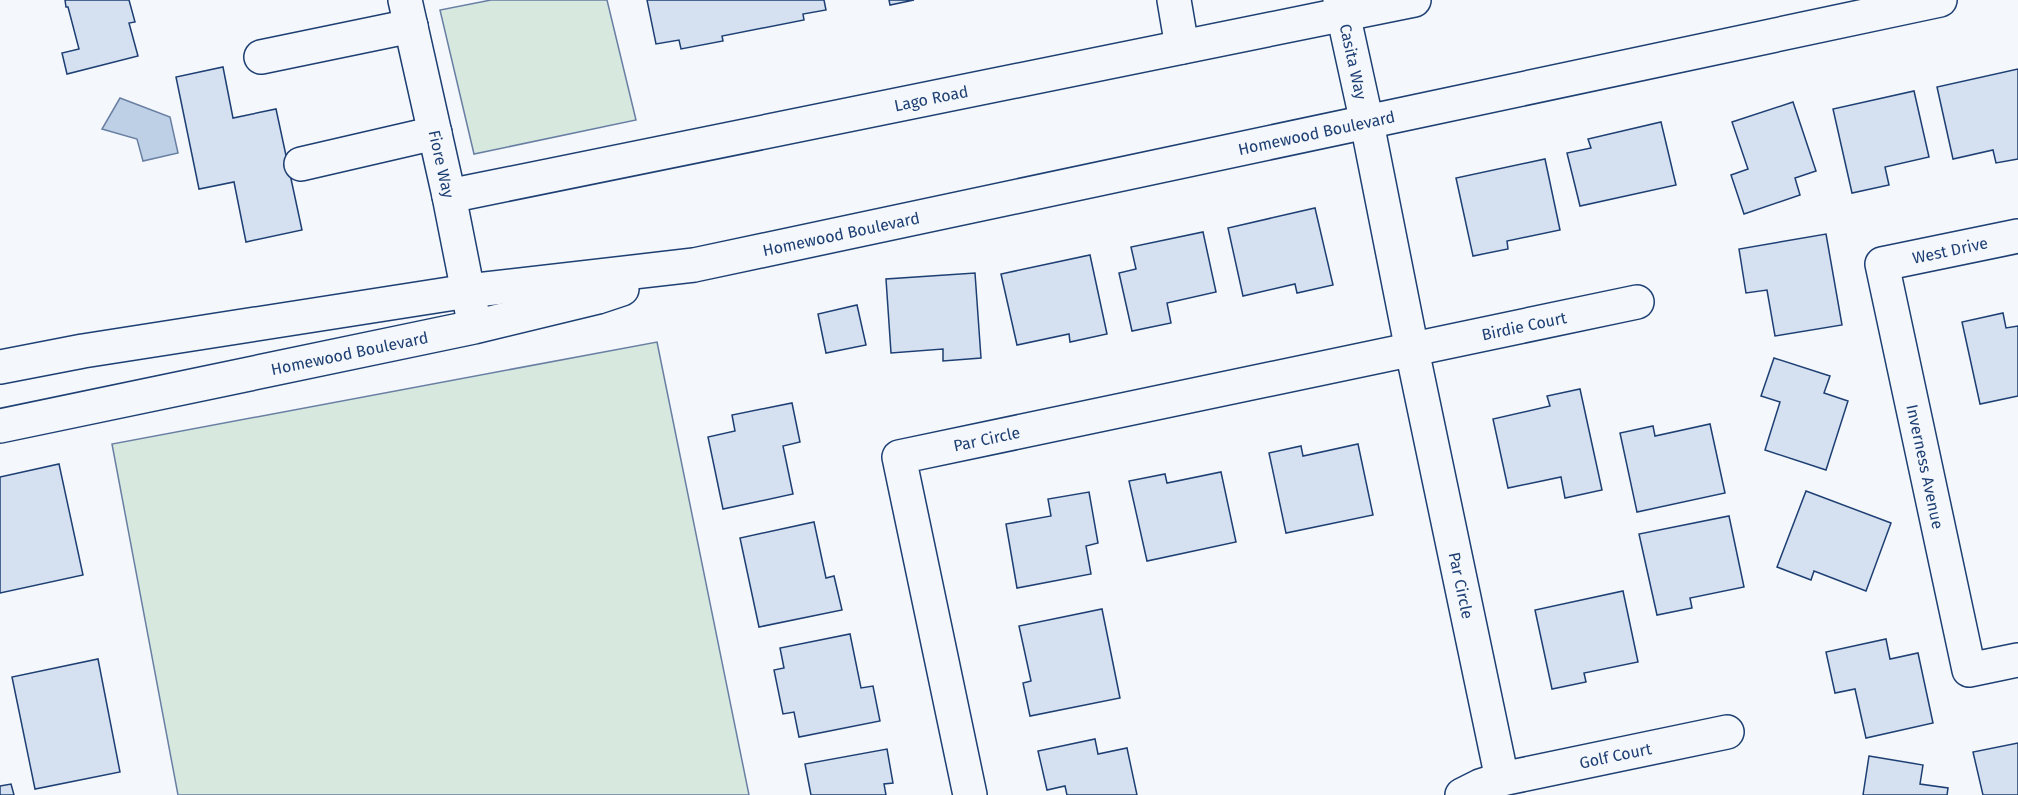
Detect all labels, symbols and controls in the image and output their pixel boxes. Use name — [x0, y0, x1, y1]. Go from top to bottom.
street label: Casita Way — [1335, 22, 1371, 101]
street label: Lago Road — [893, 82, 970, 115]
street label: Homewood Boulevard — [1236, 107, 1397, 159]
street label: Fiore Way — [424, 128, 458, 200]
street label: Homewood Boulevard — [761, 208, 921, 260]
street label: West Drive — [1911, 233, 1990, 268]
street label: Birdie Court — [1480, 308, 1568, 344]
street label: Homewood Boulevard — [269, 328, 430, 379]
street label: Inverness Avenue — [1902, 403, 1948, 531]
street label: Par Circle — [952, 423, 1022, 455]
street label: Par Circle — [1445, 551, 1477, 621]
street label: Golf Court — [1578, 739, 1653, 773]

